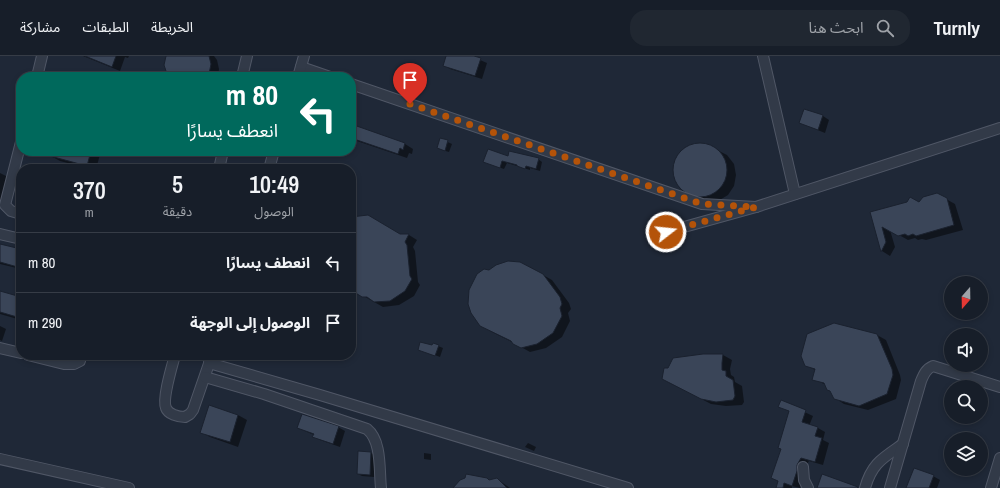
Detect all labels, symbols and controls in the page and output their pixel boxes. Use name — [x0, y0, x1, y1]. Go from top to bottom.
search box — [630, 10, 910, 46]
text: Turnly — [934, 15, 980, 41]
text: ابحث هنا — [808, 17, 864, 38]
icon: search — [874, 17, 896, 39]
text: مشاركة — [20, 18, 60, 36]
text: الطبقات — [82, 18, 129, 36]
text: الخريطة — [151, 18, 193, 36]
pin — [393, 63, 427, 104]
icon: arrive — [399, 69, 421, 91]
text: 80 m — [226, 76, 278, 114]
icon: left — [292, 88, 344, 140]
text: انعطف يسارًا — [186, 118, 278, 143]
text: 5 — [172, 168, 183, 200]
text: 10:49 — [249, 168, 299, 200]
text: 370 — [73, 174, 106, 206]
text: دقيقة — [163, 203, 192, 220]
text: الوصول — [254, 203, 294, 220]
text: m — [85, 204, 94, 221]
position arrow — [645, 211, 687, 253]
text: 80 m — [28, 252, 55, 273]
text: انعطف يسارًا — [226, 252, 310, 273]
icon: left — [322, 252, 344, 274]
north arrow — [944, 276, 988, 320]
map controls — [944, 276, 988, 476]
text: 290 m — [28, 312, 62, 333]
text: الوصول إلى الوجهة — [190, 312, 310, 333]
icon: arrive — [322, 312, 344, 334]
button: sound — [944, 328, 988, 372]
button: search — [944, 380, 988, 424]
button: layers — [944, 432, 988, 476]

